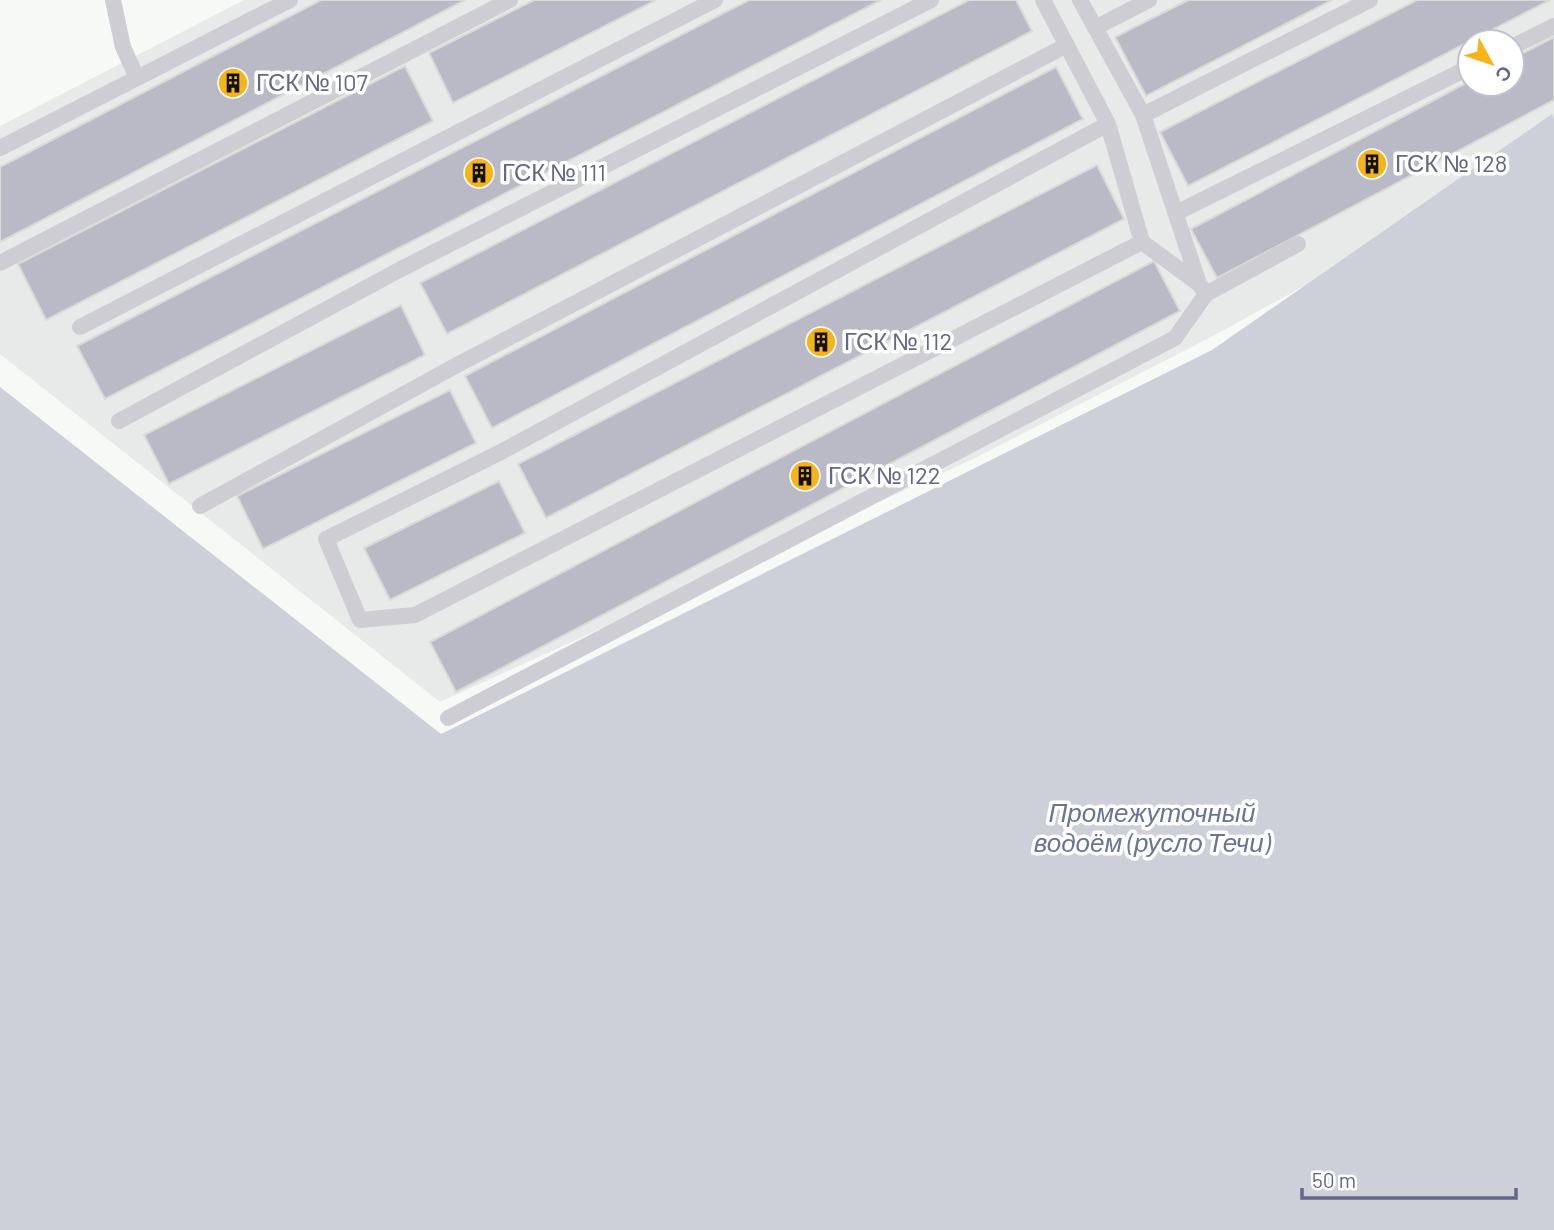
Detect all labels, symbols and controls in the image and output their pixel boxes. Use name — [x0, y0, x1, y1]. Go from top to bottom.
north arrow — [1456, 28, 1526, 98]
text: С — [1491, 62, 1518, 87]
building icon: ГСК № 107 — [216, 66, 250, 100]
place label: ГСК № 107 — [256, 67, 368, 96]
building icon: ГСК № 128 — [1355, 147, 1389, 181]
place label: ГСК № 128 — [1395, 148, 1507, 177]
building icon: ГСК № 111 — [462, 156, 496, 190]
place label: ГСК № 111 — [502, 157, 606, 186]
building icon: ГСК № 112 — [804, 325, 838, 359]
place label: ГСК № 112 — [844, 326, 952, 355]
building icon: ГСК № 122 — [788, 459, 822, 493]
place label: ГСК № 122 — [828, 460, 941, 489]
water label: Промежуточный водоём (русло Течи) — [1034, 796, 1272, 857]
scale bar — [1302, 1156, 1516, 1200]
text: 50 m — [1312, 1167, 1356, 1192]

